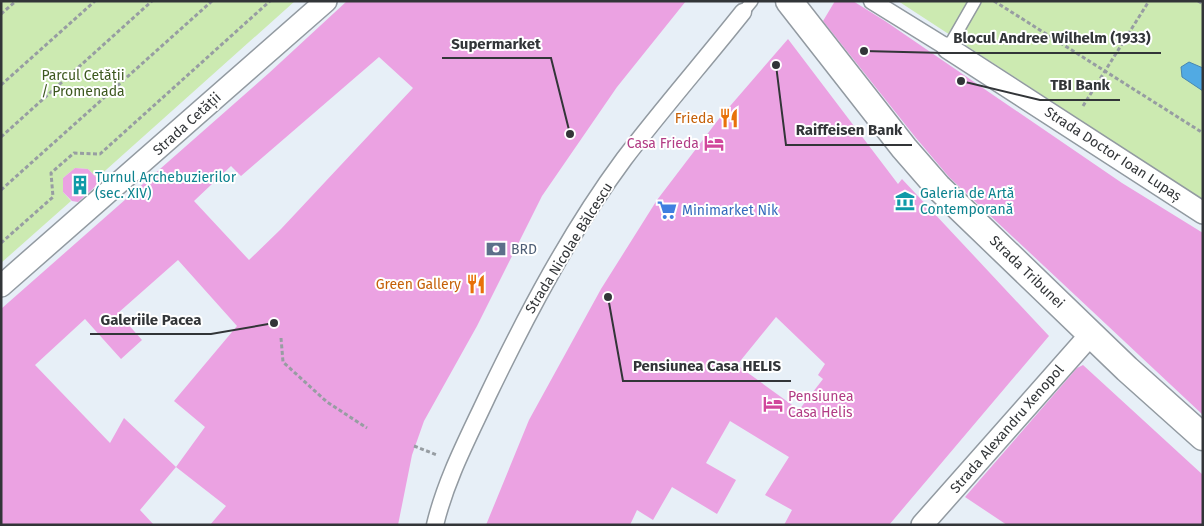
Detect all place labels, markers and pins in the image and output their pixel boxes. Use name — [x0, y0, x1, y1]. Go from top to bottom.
callout: Blocul Andree Wilhelm (1933) — [943, 23, 1161, 53]
callout: Supermarket — [442, 28, 551, 58]
callout: TBI Bank — [1040, 70, 1120, 100]
restaurant icon: Frieda — [718, 107, 740, 129]
place label: Frieda — [675, 110, 714, 127]
callout: Raiffeisen Bank — [786, 115, 912, 145]
hotel icon: Casa Frieda — [703, 132, 725, 154]
place label: Casa Frieda — [627, 135, 699, 152]
place label: Turnul Archebuzierilor (sec. XIV) — [95, 169, 237, 202]
building icon: Turnul Archebuzierilor (sec. XIV) — [69, 174, 91, 196]
place label: Galeria de Artă Contemporană — [920, 185, 1014, 218]
museum icon: Galeria de Artă Contemporană — [894, 190, 916, 212]
supermarket icon: Minimarket Nik — [656, 199, 678, 221]
place label: Minimarket Nik — [682, 202, 779, 219]
bank icon: BRD — [485, 238, 507, 260]
place label: BRD — [511, 241, 537, 258]
restaurant icon: Green Gallery — [465, 273, 487, 295]
place label: Green Gallery — [376, 276, 461, 293]
callout: Galeriile Pacea — [90, 304, 211, 334]
callout: Pensiunea Casa HELIS — [623, 351, 791, 381]
place label: Pensiunea Casa Helis — [788, 388, 854, 421]
hotel icon: Pensiunea Casa Helis — [762, 393, 784, 415]

